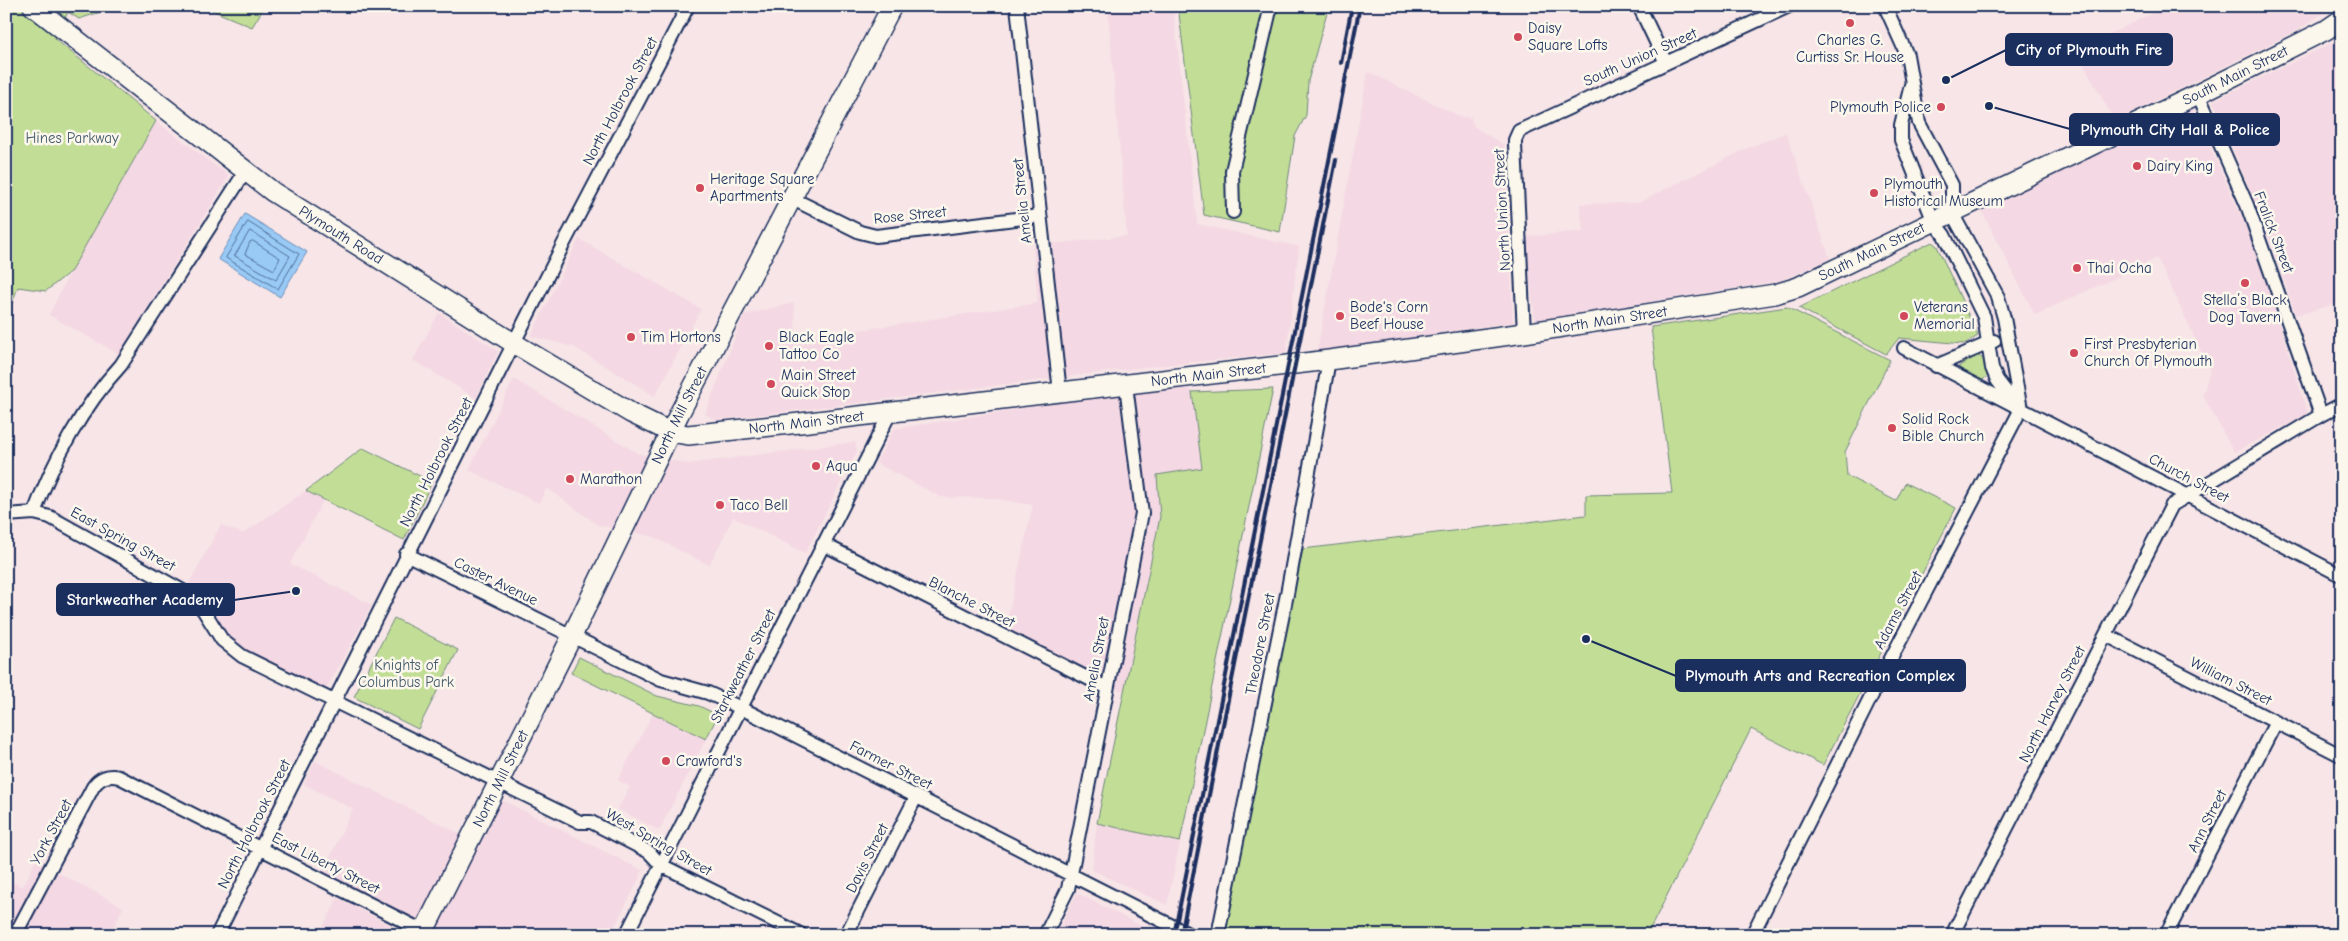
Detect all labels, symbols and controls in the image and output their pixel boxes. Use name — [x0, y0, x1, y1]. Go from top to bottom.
marker: Charles G. Curtiss Sr. House — [1844, 17, 1856, 29]
place label: Daisy Square Lofts — [1528, 19, 1607, 54]
street label: South Union Street — [1581, 24, 1700, 90]
marker: Daisy Square Lofts — [1512, 31, 1524, 43]
place label: Charles G. Curtiss Sr. House — [1796, 31, 1905, 66]
street label: North Holbrook Street — [579, 33, 662, 168]
callout: City of Plymouth Fire — [2006, 34, 2172, 65]
text: City of Plymouth Fire — [2016, 41, 2162, 59]
street label: South Main Street — [2179, 41, 2292, 109]
place label: Plymouth Police — [1830, 98, 1931, 116]
marker: Plymouth Police — [1935, 101, 1947, 113]
callout: Plymouth City Hall & Police — [2070, 114, 2279, 145]
text: Plymouth City Hall & Police — [2080, 121, 2270, 139]
park label: Hines Parkway — [25, 129, 119, 147]
street label: North Union Street — [1490, 148, 1514, 271]
street label: Amelia Street — [1008, 157, 1035, 245]
place label: Dairy King — [2147, 157, 2213, 175]
marker: Dairy King — [2131, 160, 2143, 172]
place label: Heritage Square Apartments — [710, 170, 815, 205]
place label: Plymouth Historical Museum — [1884, 175, 2003, 210]
marker: Heritage Square Apartments — [694, 182, 706, 194]
marker: Plymouth Historical Museum — [1868, 187, 1880, 199]
street label: Fralick Street — [2250, 189, 2298, 276]
street label: Plymouth Road — [296, 202, 387, 268]
street label: Rose Street — [873, 202, 948, 228]
street label: South Main Street — [1815, 218, 1928, 285]
place label: Thai Ocha — [2087, 259, 2152, 277]
marker: Thai Ocha — [2071, 262, 2083, 274]
marker: Stella’s Black Dog Tavern — [2239, 277, 2251, 289]
place label: Stella’s Black Dog Tavern — [2204, 291, 2287, 326]
place label: Bode's Corn Beef House — [1350, 298, 1428, 333]
place label: Veterans Memorial — [1914, 298, 1975, 333]
street label: North Main Street — [1551, 302, 1669, 337]
marker: Bode's Corn Beef House — [1334, 310, 1346, 322]
marker: Veterans Memorial — [1898, 310, 1910, 322]
place label: Tim Hortons — [641, 328, 721, 346]
place label: Black Eagle Tattoo Co — [779, 328, 855, 363]
marker: Tim Hortons — [625, 331, 637, 343]
place label: First Presbyterian Church Of Plymouth — [2084, 335, 2212, 370]
marker: Black Eagle Tattoo Co — [763, 340, 775, 352]
marker: First Presbyterian Church Of Plymouth — [2068, 347, 2080, 359]
street label: North Main Street — [1150, 358, 1268, 390]
street label: North Mill Street — [647, 363, 711, 467]
place label: Main Street Quick Stop — [781, 366, 856, 401]
marker: Main Street Quick Stop — [765, 378, 777, 390]
street label: North Holbrook Street — [396, 394, 477, 530]
street label: North Main Street — [748, 406, 866, 437]
place label: Solid Rock Bible Church — [1902, 410, 1984, 445]
marker: Solid Rock Bible Church — [1886, 422, 1898, 434]
street label: Church Street — [2146, 449, 2233, 507]
place label: Aqua — [826, 457, 858, 475]
marker: Aqua — [810, 460, 822, 472]
place label: Marathon — [580, 470, 642, 488]
marker: Marathon — [564, 473, 576, 485]
place label: Taco Bell — [730, 496, 788, 514]
marker: Taco Bell — [714, 499, 726, 511]
street label: East Spring Street — [68, 503, 179, 576]
street label: Caster Avenue — [451, 553, 541, 609]
street label: Adams Street — [1870, 567, 1926, 652]
street label: Blanche Street — [926, 573, 1019, 632]
callout: Starkweather Academy — [57, 584, 234, 615]
text: Starkweather Academy — [67, 591, 224, 609]
street label: Theodore Street — [1241, 591, 1279, 696]
street label: Starkweather Street — [707, 605, 780, 726]
street label: Amelia Street — [1079, 615, 1113, 703]
street label: North Harvey Street — [2015, 642, 2089, 765]
street label: William Street — [2187, 653, 2275, 710]
park label: Knights of Columbus Park — [358, 656, 455, 691]
callout: Plymouth Arts and Recreation Complex — [1676, 660, 1965, 691]
text: Plymouth Arts and Recreation Complex — [1685, 667, 1955, 685]
street label: North Mill Street — [469, 726, 533, 830]
street label: Farmer Street — [847, 737, 936, 794]
place label: Crawford's — [676, 752, 742, 770]
marker: Crawford's — [660, 755, 672, 767]
street label: North Holbrook Street — [214, 756, 295, 892]
street label: Ann Street — [2184, 786, 2231, 855]
street label: York Street — [26, 795, 76, 868]
street label: West Spring Street — [603, 804, 716, 880]
street label: Davis Street — [842, 820, 893, 896]
street label: East Liberty Street — [269, 828, 383, 898]

